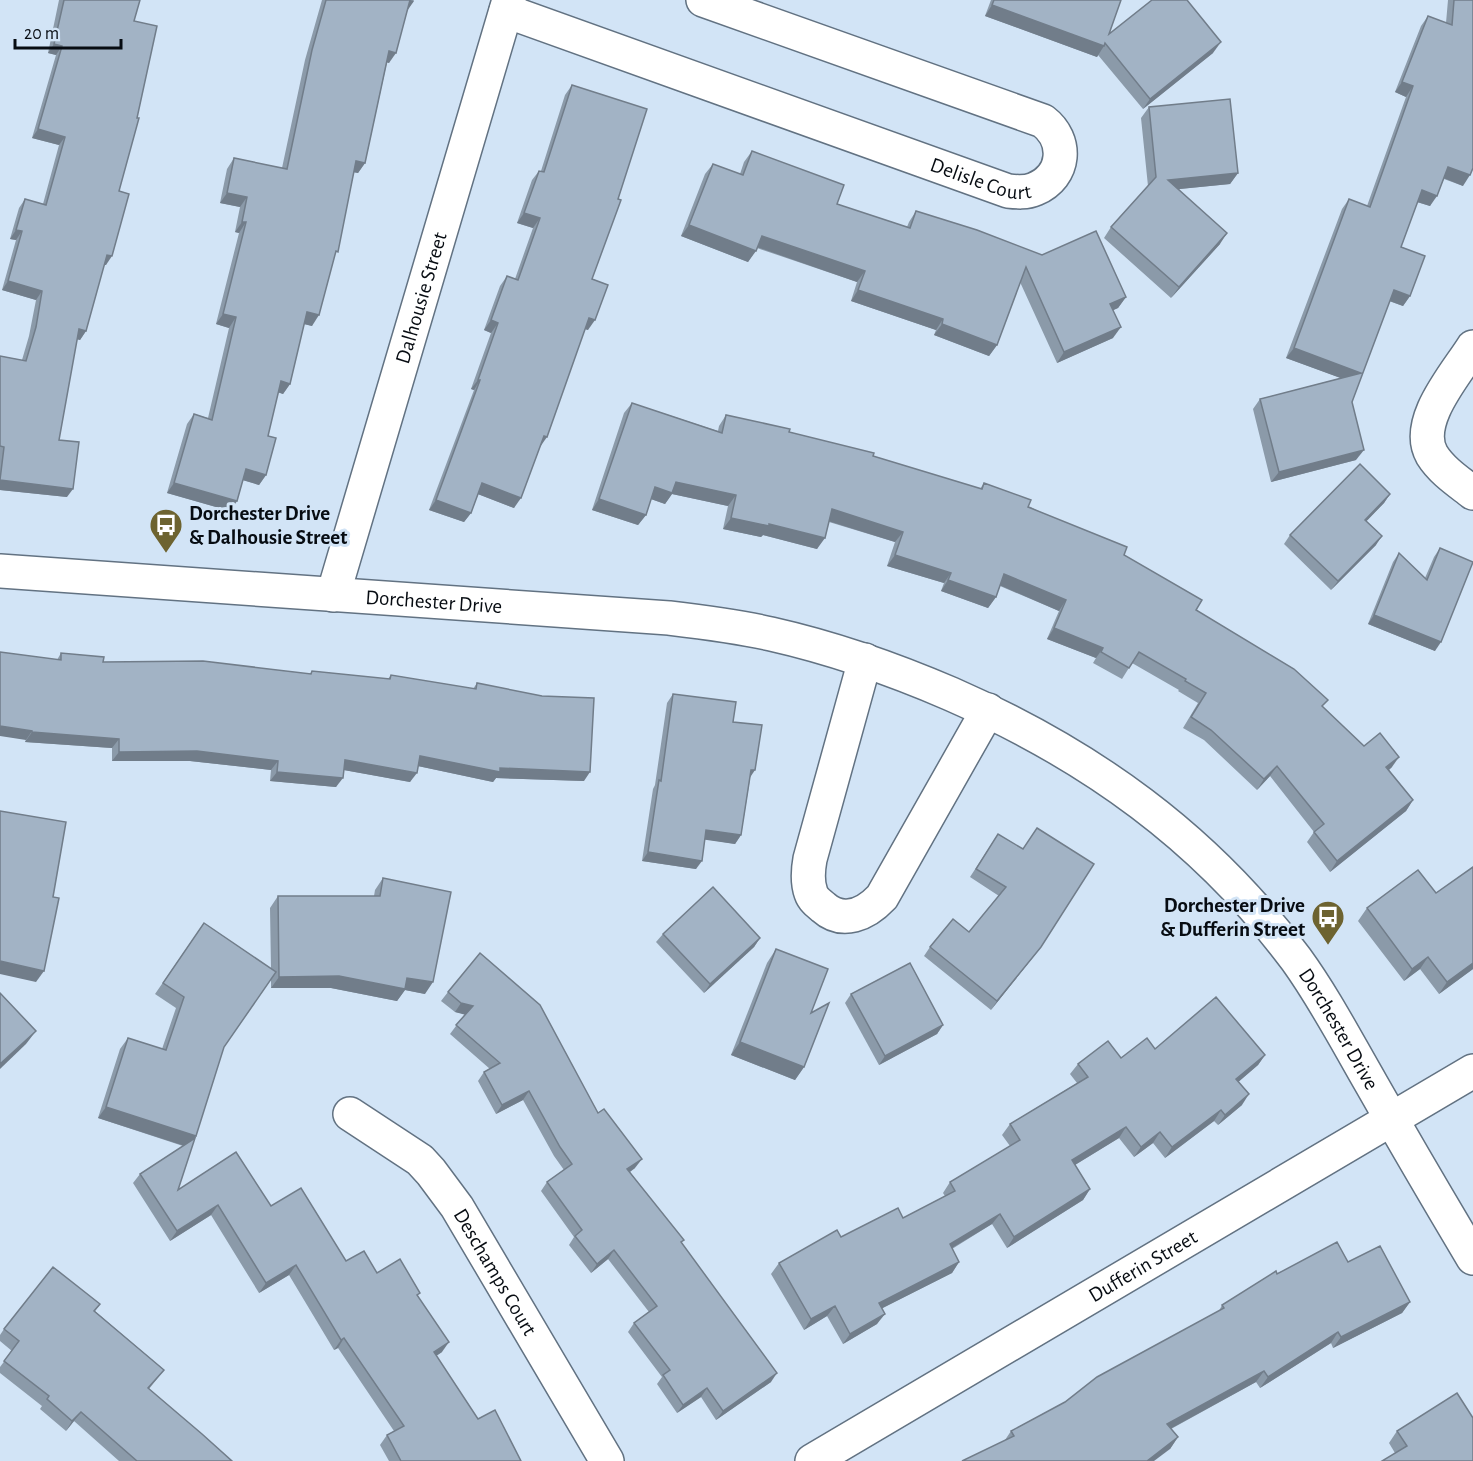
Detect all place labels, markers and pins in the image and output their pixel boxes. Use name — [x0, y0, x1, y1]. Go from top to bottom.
place label: Dorchester Drive & Dalhousie Street — [189, 503, 347, 548]
bus stop icon: Dorchester Drive & Dalhousie Street — [148, 507, 184, 554]
place label: Dorchester Drive & Dufferin Street — [1160, 895, 1305, 940]
bus stop icon: Dorchester Drive & Dufferin Street — [1310, 899, 1346, 946]

